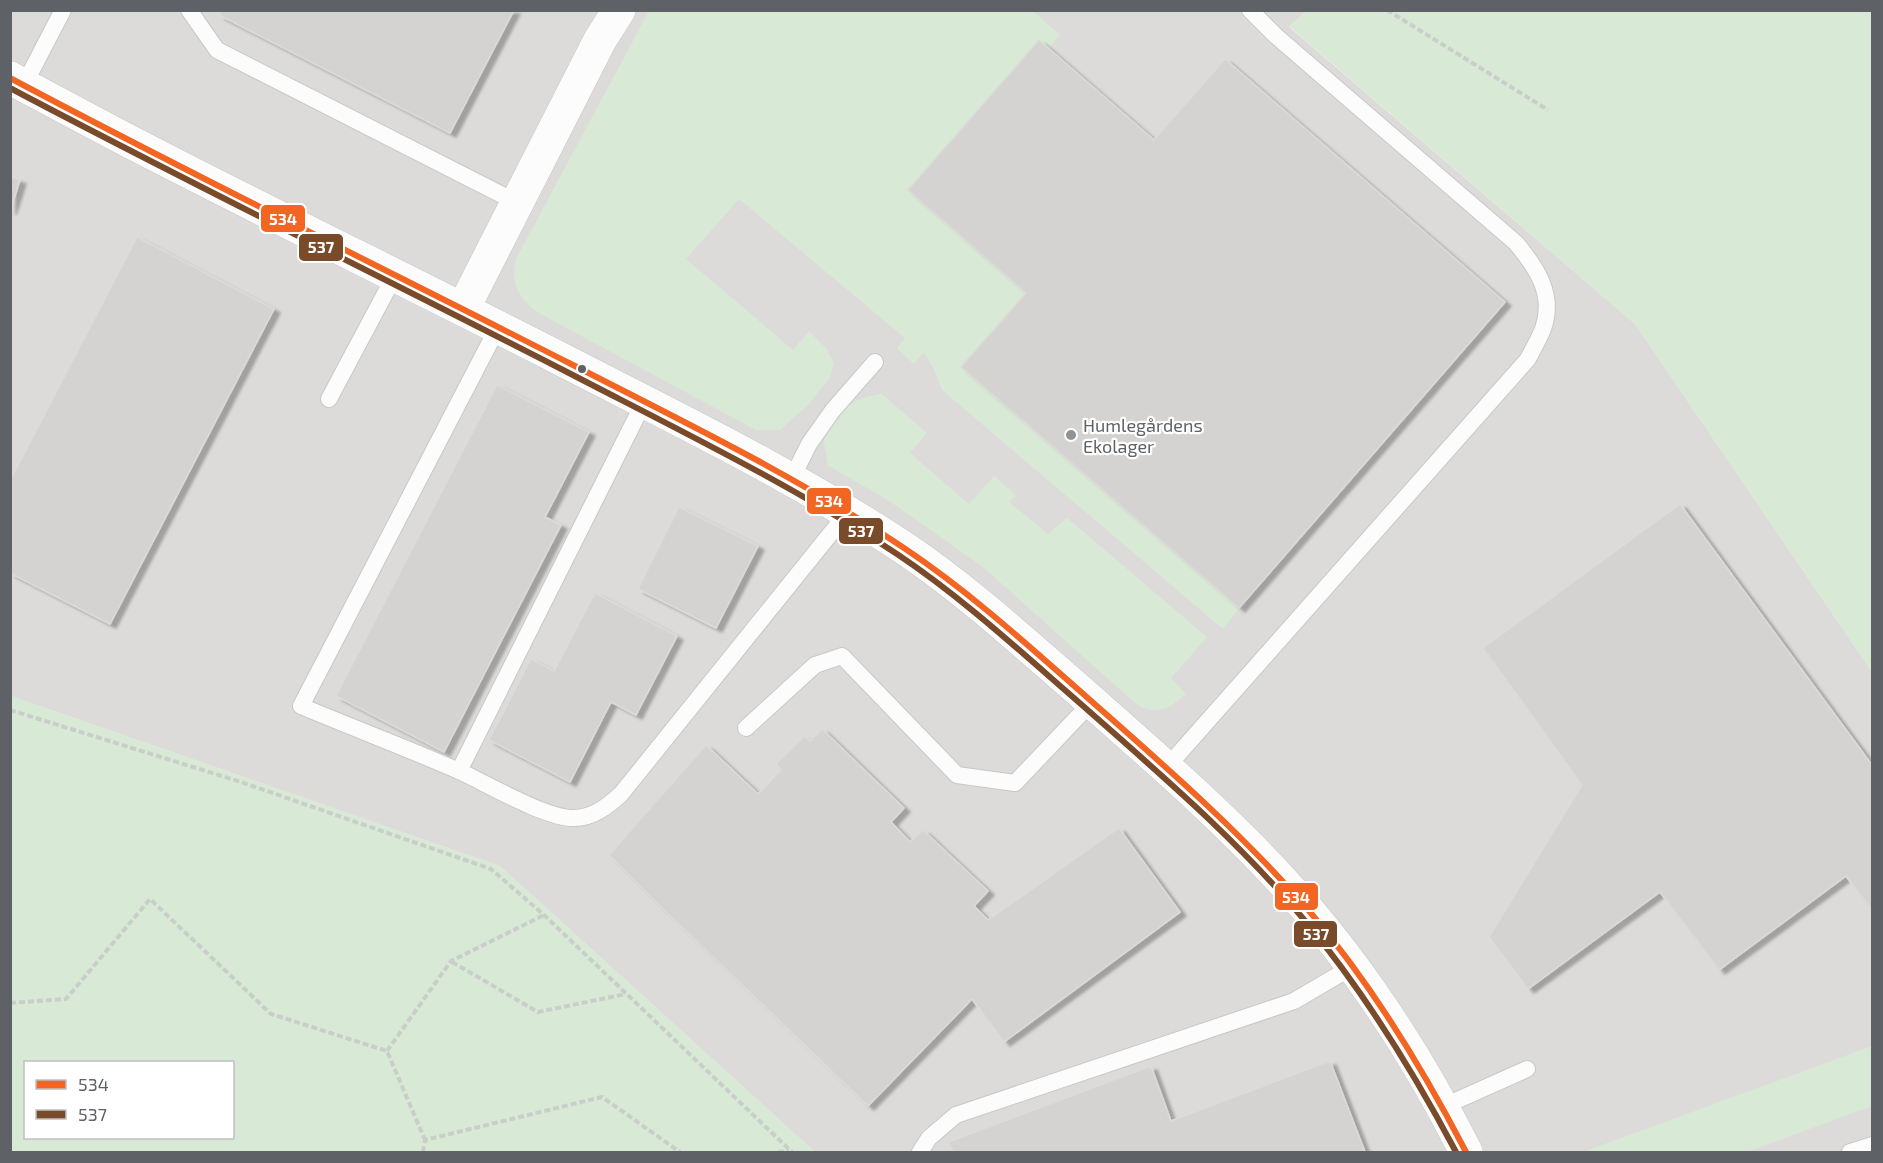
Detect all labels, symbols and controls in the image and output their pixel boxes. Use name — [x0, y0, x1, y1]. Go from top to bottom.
line badge: 534 — [260, 204, 306, 233]
text: 534 — [269, 209, 297, 228]
line badge: 537 — [298, 233, 344, 262]
text: 537 — [308, 237, 335, 256]
unlabelled marker — [576, 363, 588, 375]
place label: Humlegårdens Ekolager — [1083, 414, 1203, 457]
marker: Humlegårdens Ekolager — [1064, 428, 1078, 442]
line badge: 534 — [806, 487, 852, 515]
text: 534 — [815, 491, 843, 510]
line badge: 537 — [838, 517, 884, 545]
text: 537 — [848, 521, 875, 540]
line badge: 534 — [1274, 882, 1319, 911]
text: 534 — [1282, 887, 1310, 906]
line badge: 537 — [1293, 920, 1338, 948]
text: 537 — [1303, 924, 1330, 943]
legend — [24, 1061, 234, 1139]
text: 534 — [78, 1073, 109, 1095]
text: 537 — [78, 1103, 107, 1125]

